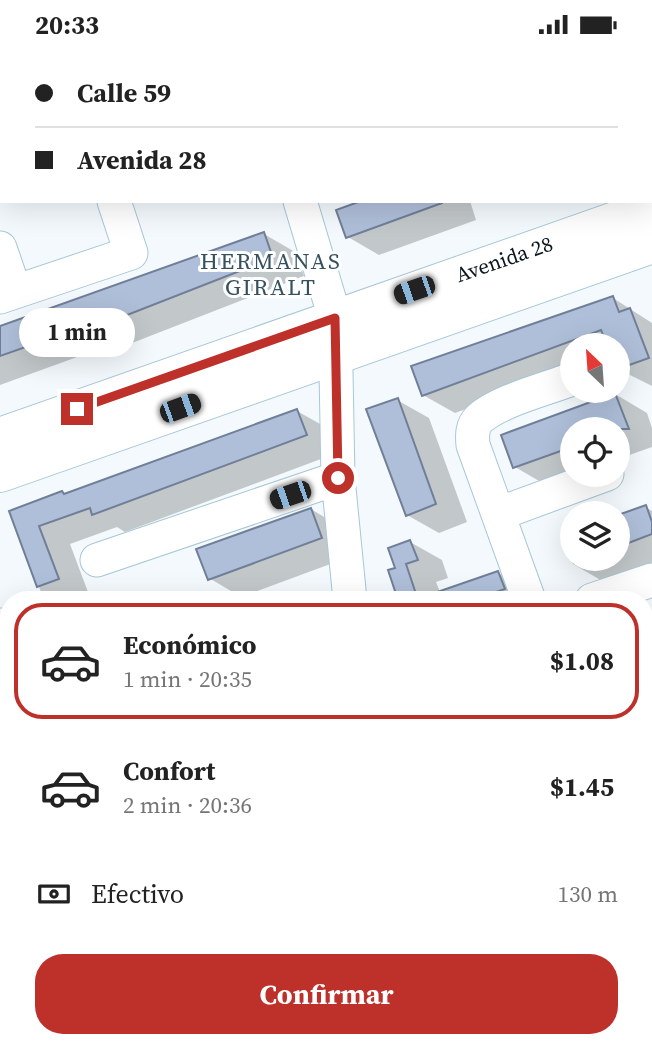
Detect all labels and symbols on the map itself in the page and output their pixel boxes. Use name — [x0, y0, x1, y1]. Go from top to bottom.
street label: Avenida 28 — [452, 229, 556, 289]
district label: HERMANAS GIRALT — [200, 245, 342, 303]
car — [391, 273, 438, 307]
callout: 1 min — [19, 307, 135, 357]
north arrow — [560, 333, 630, 403]
car — [157, 391, 204, 425]
route end — [61, 393, 93, 425]
route start — [322, 462, 354, 494]
car — [267, 478, 314, 512]

